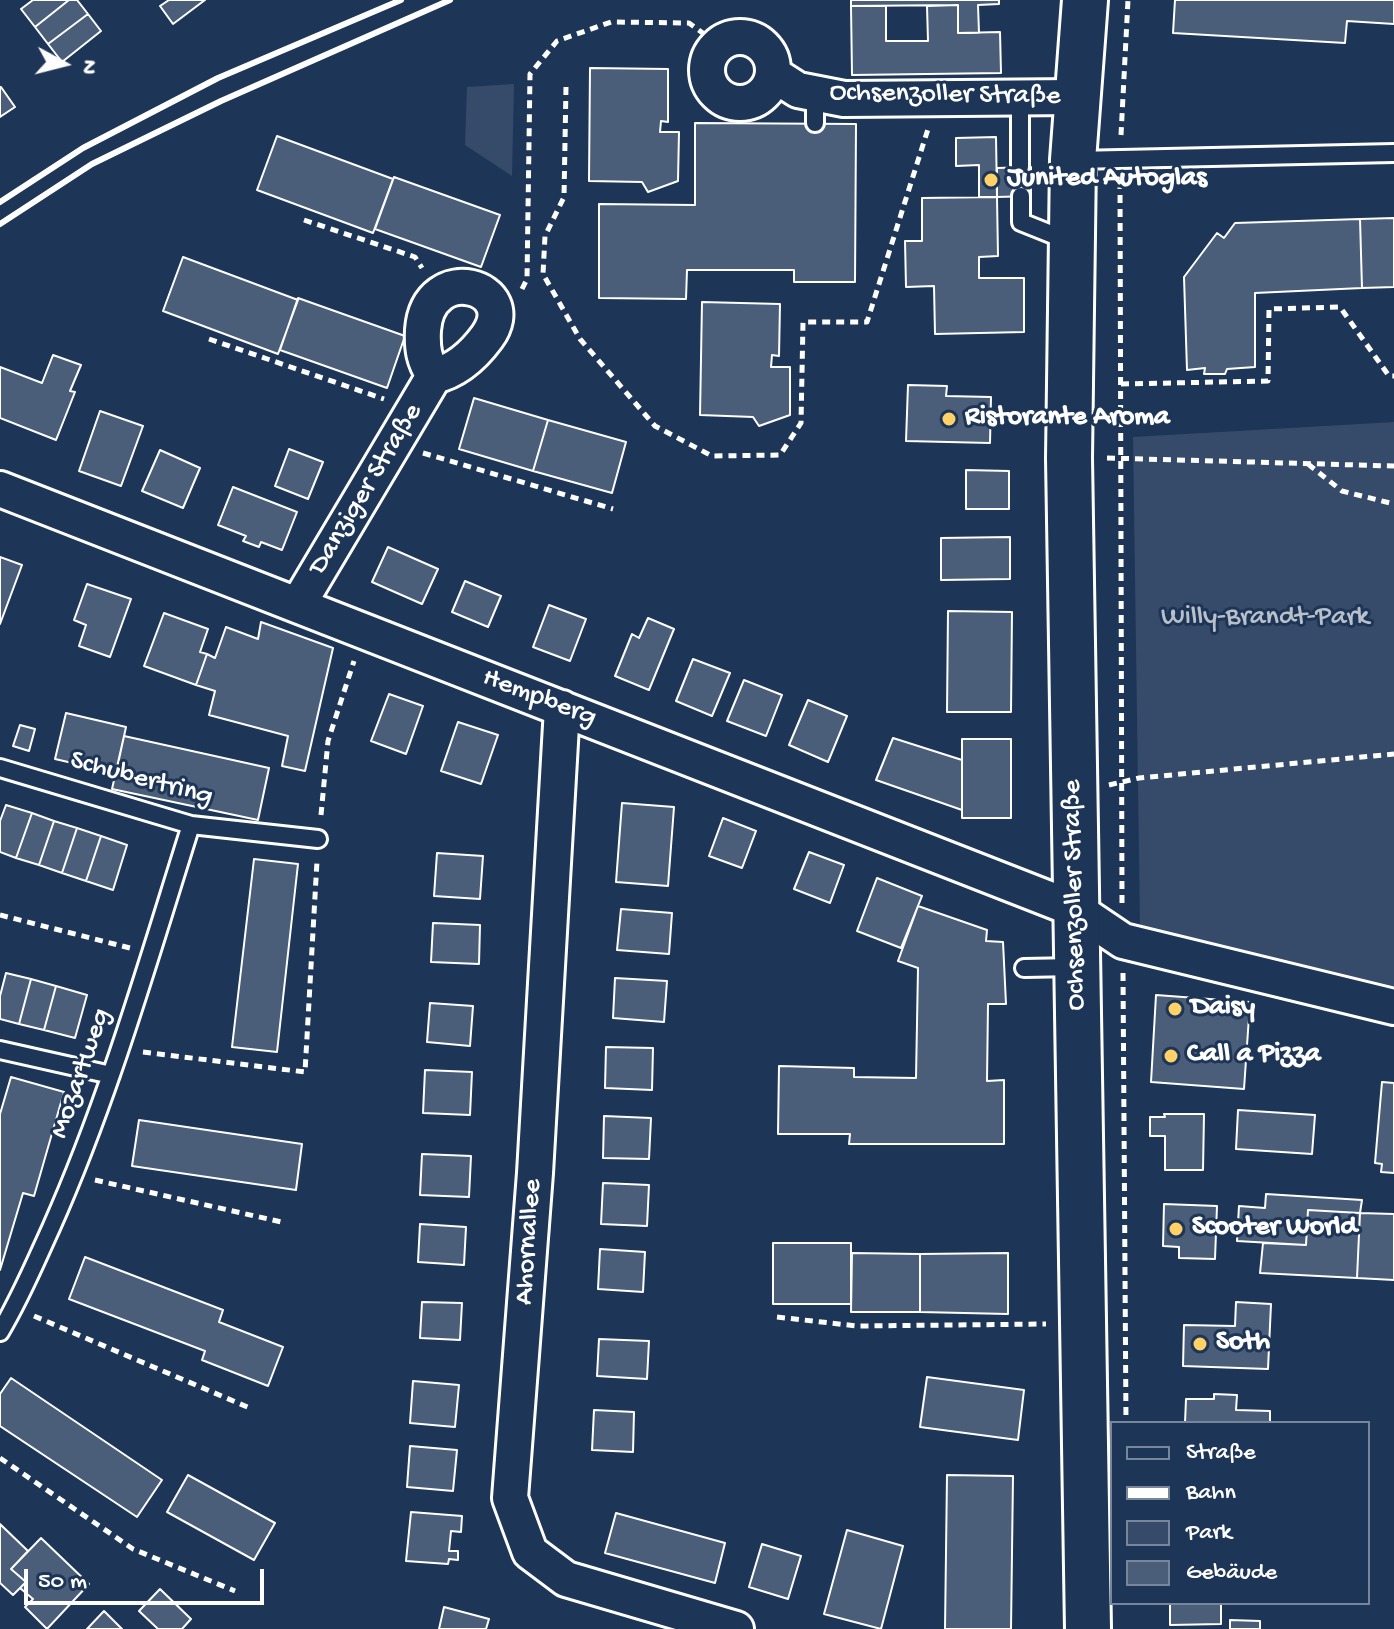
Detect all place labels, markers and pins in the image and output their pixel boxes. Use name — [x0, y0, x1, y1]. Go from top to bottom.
place label: Junited Autoglas — [1007, 163, 1207, 197]
marker: Junited Autoglas — [982, 171, 1000, 189]
place label: Ristorante Aroma — [965, 402, 1170, 436]
marker: Ristorante Aroma — [940, 410, 958, 428]
place label: Daisy — [1191, 992, 1255, 1026]
marker: Daisy — [1166, 1000, 1184, 1018]
place label: Call a Pizza — [1187, 1039, 1321, 1073]
marker: Call a Pizza — [1162, 1047, 1180, 1065]
place label: Scooter World — [1192, 1212, 1357, 1246]
marker: Scooter World — [1167, 1220, 1185, 1238]
place label: Soth — [1216, 1327, 1270, 1361]
marker: Soth — [1191, 1335, 1209, 1353]

